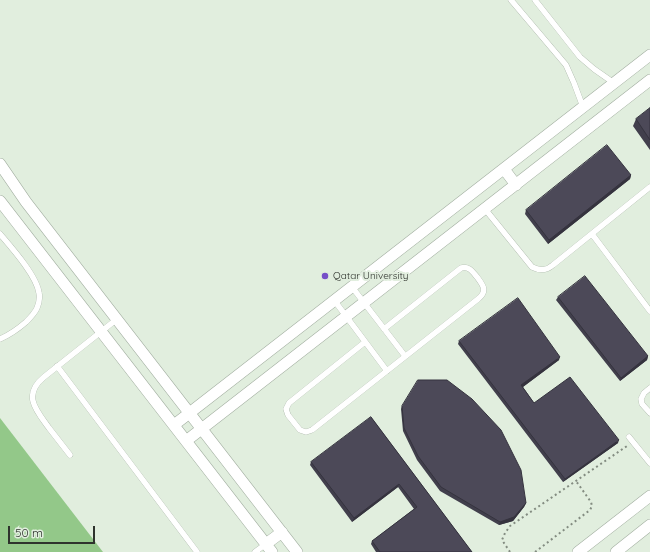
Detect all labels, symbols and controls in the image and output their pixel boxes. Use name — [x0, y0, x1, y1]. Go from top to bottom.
place label: Qatar University — [333, 270, 409, 282]
marker: Qatar University — [320, 271, 330, 281]
scale bar — [10, 518, 97, 544]
text: 50 m — [15, 525, 43, 540]

